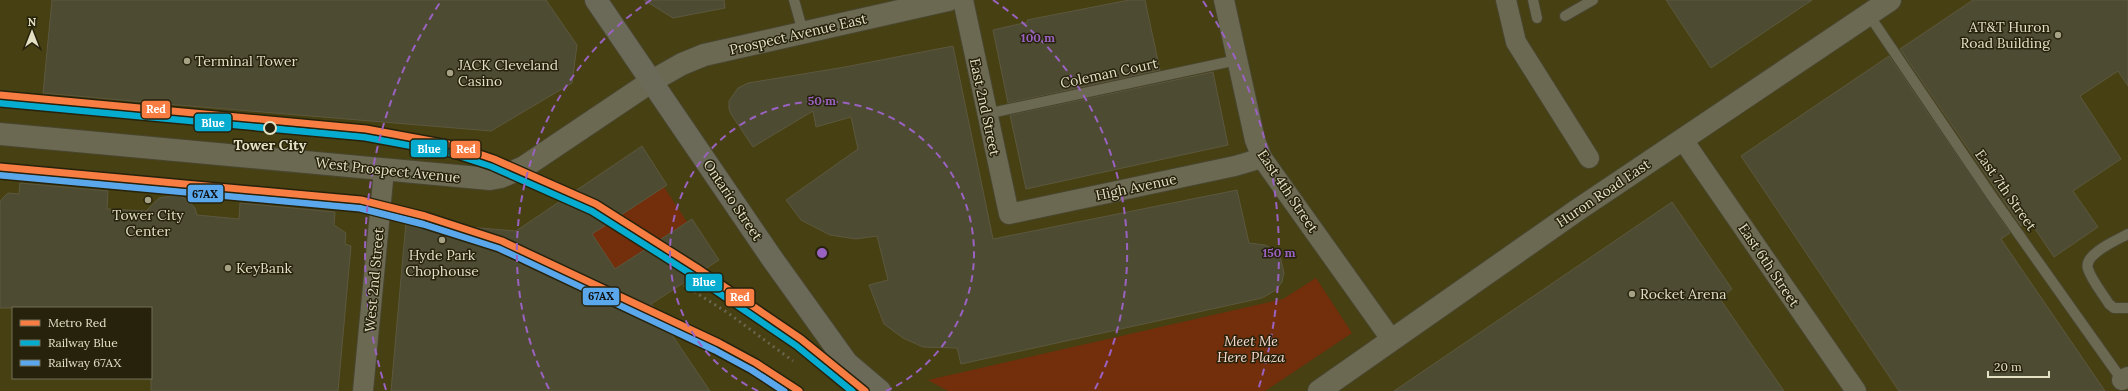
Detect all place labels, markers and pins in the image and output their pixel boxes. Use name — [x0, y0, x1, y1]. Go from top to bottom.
place label: AT&T Huron Road Building — [1961, 18, 2050, 52]
marker: AT&T Huron Road Building — [2053, 30, 2063, 40]
place label: Terminal Tower — [195, 52, 298, 70]
marker: Terminal Tower — [182, 56, 192, 66]
place label: JACK Cleveland Casino — [457, 56, 558, 90]
marker: JACK Cleveland Casino — [445, 68, 455, 78]
marker: Tower City — [263, 121, 277, 135]
place label: Tower City — [233, 136, 307, 154]
marker: Tower City Center — [143, 195, 153, 205]
place label: Tower City Center — [112, 206, 184, 240]
marker: Hyde Park Chophouse — [437, 235, 447, 245]
place label: Hyde Park Chophouse — [405, 246, 479, 280]
centre of rings — [815, 246, 829, 260]
place label: KeyBank — [236, 259, 292, 277]
marker: KeyBank — [223, 263, 233, 273]
place label: Rocket Arena — [1640, 285, 1726, 303]
marker: Rocket Arena — [1627, 289, 1637, 299]

